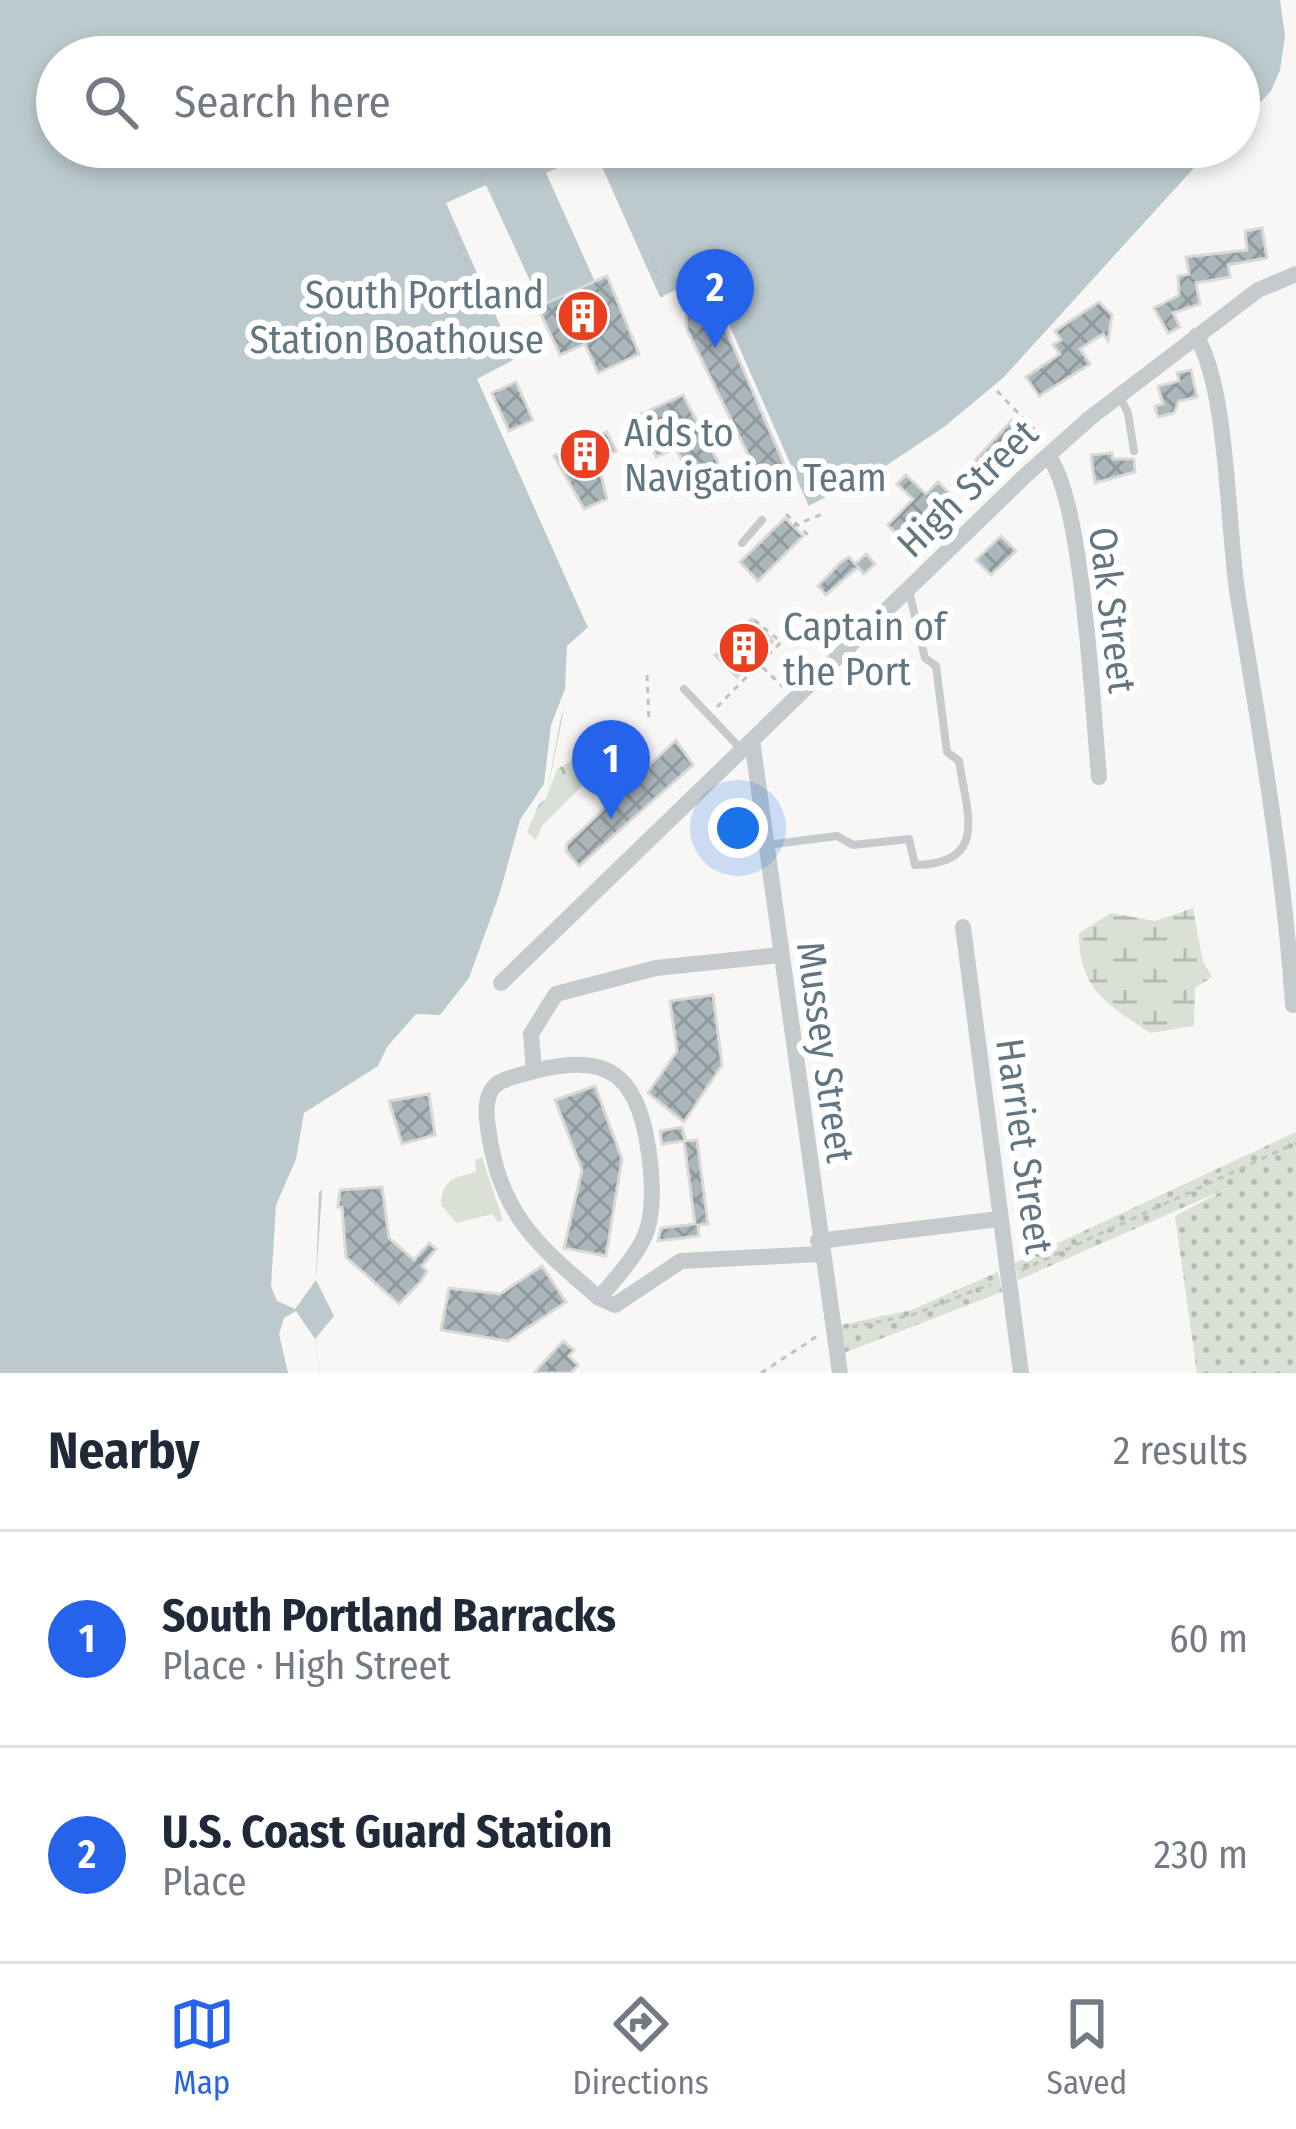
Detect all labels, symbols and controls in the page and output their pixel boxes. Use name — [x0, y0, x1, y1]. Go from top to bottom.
search box — [36, 36, 1260, 168]
icon: search — [78, 69, 144, 135]
text: Search here — [174, 75, 391, 129]
pin: 2 — [676, 249, 754, 348]
place label: South Portland Station Boathouse — [250, 272, 544, 363]
building icon: South Portland Station Boathouse — [555, 288, 611, 344]
place label: Aids to Navigation Team — [624, 410, 887, 501]
street label: High Street — [888, 410, 1048, 567]
building icon: Aids to Navigation Team — [557, 426, 613, 482]
street label: Oak Street — [1079, 525, 1145, 696]
place label: Captain of the Port — [783, 604, 949, 695]
building icon: Captain of the Port — [716, 620, 772, 676]
pin: 1 — [572, 720, 650, 819]
your location — [708, 798, 768, 858]
street label: Mussey Street — [787, 939, 863, 1166]
street label: Harriet Street — [986, 1036, 1062, 1257]
text: Nearby — [48, 1420, 200, 1482]
text: 2 results — [1113, 1428, 1248, 1474]
text: South Portland Barracks — [162, 1589, 616, 1643]
text: 1 — [79, 1616, 95, 1662]
text: 60 m — [1169, 1616, 1248, 1662]
text: Place · High Street — [162, 1643, 450, 1689]
text: U.S. Coast Guard Station — [162, 1805, 612, 1859]
text: 2 — [78, 1832, 96, 1878]
text: 230 m — [1154, 1832, 1248, 1878]
text: Place — [162, 1859, 246, 1905]
tab: Map — [169, 1991, 235, 2103]
tab: Directions — [572, 1991, 709, 2103]
tab: Saved — [1047, 1991, 1127, 2103]

